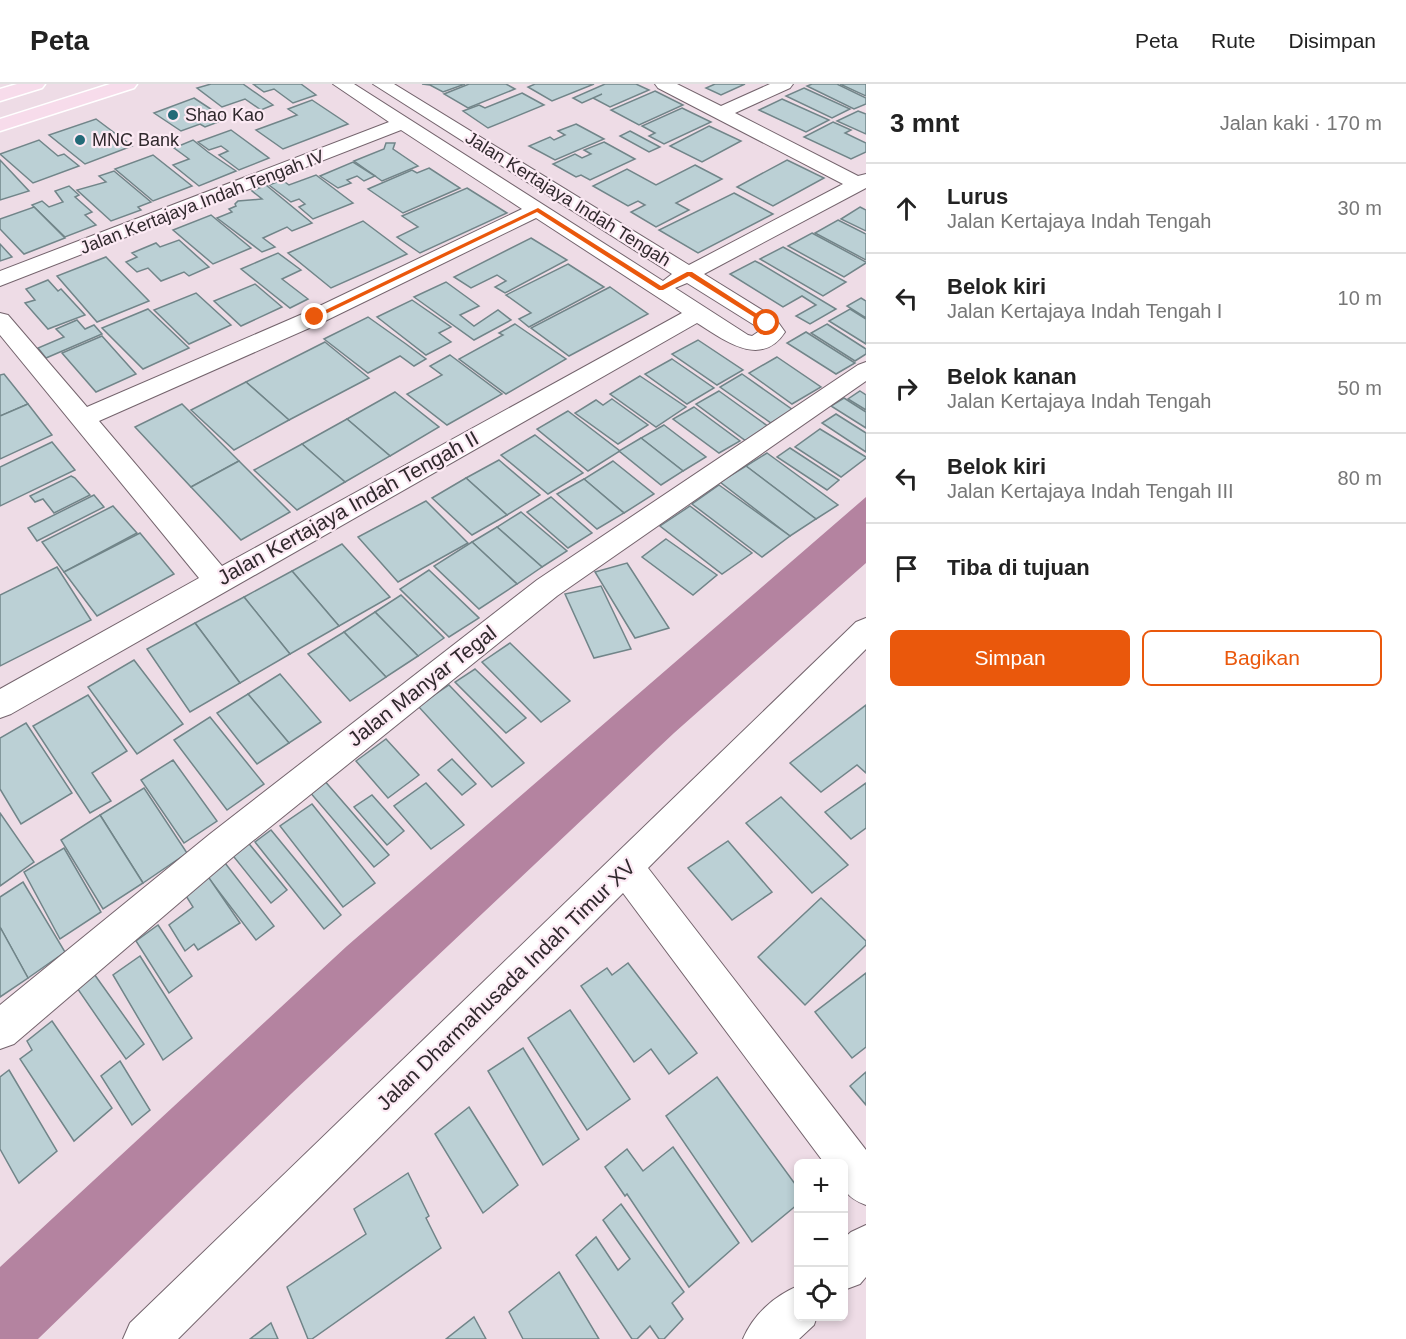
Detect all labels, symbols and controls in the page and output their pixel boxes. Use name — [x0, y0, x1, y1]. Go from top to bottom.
text: Peta — [30, 25, 89, 56]
text: Peta — [1135, 29, 1178, 52]
text: Rute — [1211, 29, 1255, 52]
text: Disimpan — [1288, 29, 1376, 52]
place label: Shao Kao — [185, 105, 264, 125]
marker: Shao Kao — [166, 108, 180, 122]
text: 3 mnt — [890, 108, 959, 138]
text: Jalan kaki · 170 m — [1220, 112, 1382, 134]
street label: Jalan Kertajaya Indah Tengah — [462, 127, 674, 271]
place label: MNC Bank — [92, 130, 180, 150]
marker: MNC Bank — [73, 133, 87, 147]
street label: Jalan Kertajaya Indah Tengah IV — [77, 146, 327, 258]
text: Lurus — [947, 184, 1008, 209]
icon: ahead — [890, 192, 923, 225]
text: 30 m — [1338, 197, 1382, 219]
text: Jalan Kertajaya Indah Tengah — [947, 210, 1211, 232]
text: Belok kiri — [947, 274, 1046, 299]
icon: left — [890, 282, 923, 315]
text: 10 m — [1338, 287, 1382, 309]
text: Jalan Kertajaya Indah Tengah I — [947, 300, 1222, 322]
route end — [301, 303, 327, 329]
route start — [753, 309, 779, 335]
text: Belok kanan — [947, 364, 1077, 389]
icon: right — [890, 372, 923, 405]
text: 50 m — [1338, 377, 1382, 399]
text: Jalan Kertajaya Indah Tengah — [947, 390, 1211, 412]
street label: Jalan Kertajaya Indah Tengah II — [213, 426, 482, 589]
text: Belok kiri — [947, 454, 1046, 479]
icon: left — [890, 462, 923, 495]
text: 80 m — [1338, 467, 1382, 489]
text: Jalan Kertajaya Indah Tengah III — [947, 480, 1234, 502]
icon: arrive — [890, 552, 923, 585]
text: Tiba di tujuan — [947, 555, 1090, 580]
street label: Jalan Manyar Tegal — [343, 621, 500, 751]
button: Simpan — [890, 630, 1130, 686]
button: Bagikan — [1142, 630, 1382, 686]
street label: Jalan Dharmahusada Indah Timur XV — [372, 855, 640, 1115]
map controls — [794, 1159, 848, 1321]
button: + — [794, 1159, 848, 1213]
button: − — [794, 1213, 848, 1267]
button: locate — [794, 1267, 848, 1321]

